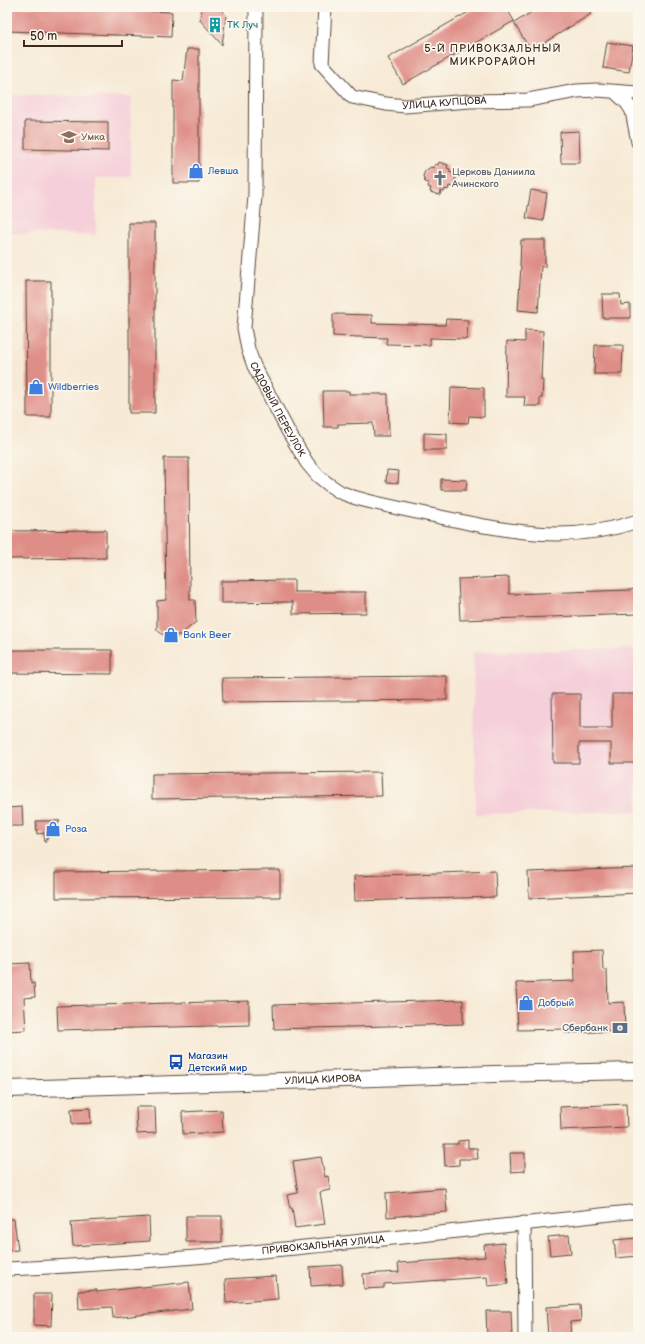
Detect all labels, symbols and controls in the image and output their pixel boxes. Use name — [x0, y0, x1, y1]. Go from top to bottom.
building icon: ТК Луч — [206, 16, 224, 34]
place label: ТК Луч — [227, 19, 258, 31]
scale bar — [24, 22, 122, 48]
text: 50 m — [30, 29, 57, 44]
district label: 5-Й ПРИВОКЗАЛЬНЫЙ МИКРОРАЙОН — [424, 42, 562, 68]
street label: УЛИЦА КУПЦОВА — [402, 95, 488, 112]
school or university icon: Умка — [60, 128, 78, 146]
place label: Умка — [81, 131, 105, 143]
shop icon: Левша — [187, 162, 205, 180]
place label: Левша — [207, 165, 239, 177]
place label: Церковь Даниила Ачинского — [451, 166, 536, 190]
church icon: Церковь Даниила Ачинского — [431, 169, 449, 187]
street label: САДОВЫЙ ПЕРЕУЛОК — [247, 360, 308, 459]
shop icon: Wildberries — [27, 378, 45, 396]
place label: Wildberries — [48, 381, 99, 393]
shop icon: Bank Beer — [162, 626, 180, 644]
place label: Bank Beer — [183, 629, 231, 641]
shop icon: Роза — [44, 820, 62, 838]
place label: Роза — [65, 823, 87, 835]
shop icon: Добрый — [517, 994, 535, 1012]
place label: Добрый — [538, 997, 575, 1009]
bank icon: Сбербанк — [611, 1019, 629, 1037]
place label: Сбербанк — [562, 1022, 609, 1034]
place label: Магазин Детский мир — [188, 1050, 247, 1074]
bus stop icon: Магазин Детский мир — [167, 1053, 185, 1071]
street label: УЛИЦА КИРОВА — [284, 1072, 362, 1087]
street label: ПРИВОКЗАЛЬНАЯ УЛИЦА — [261, 1233, 386, 1257]

